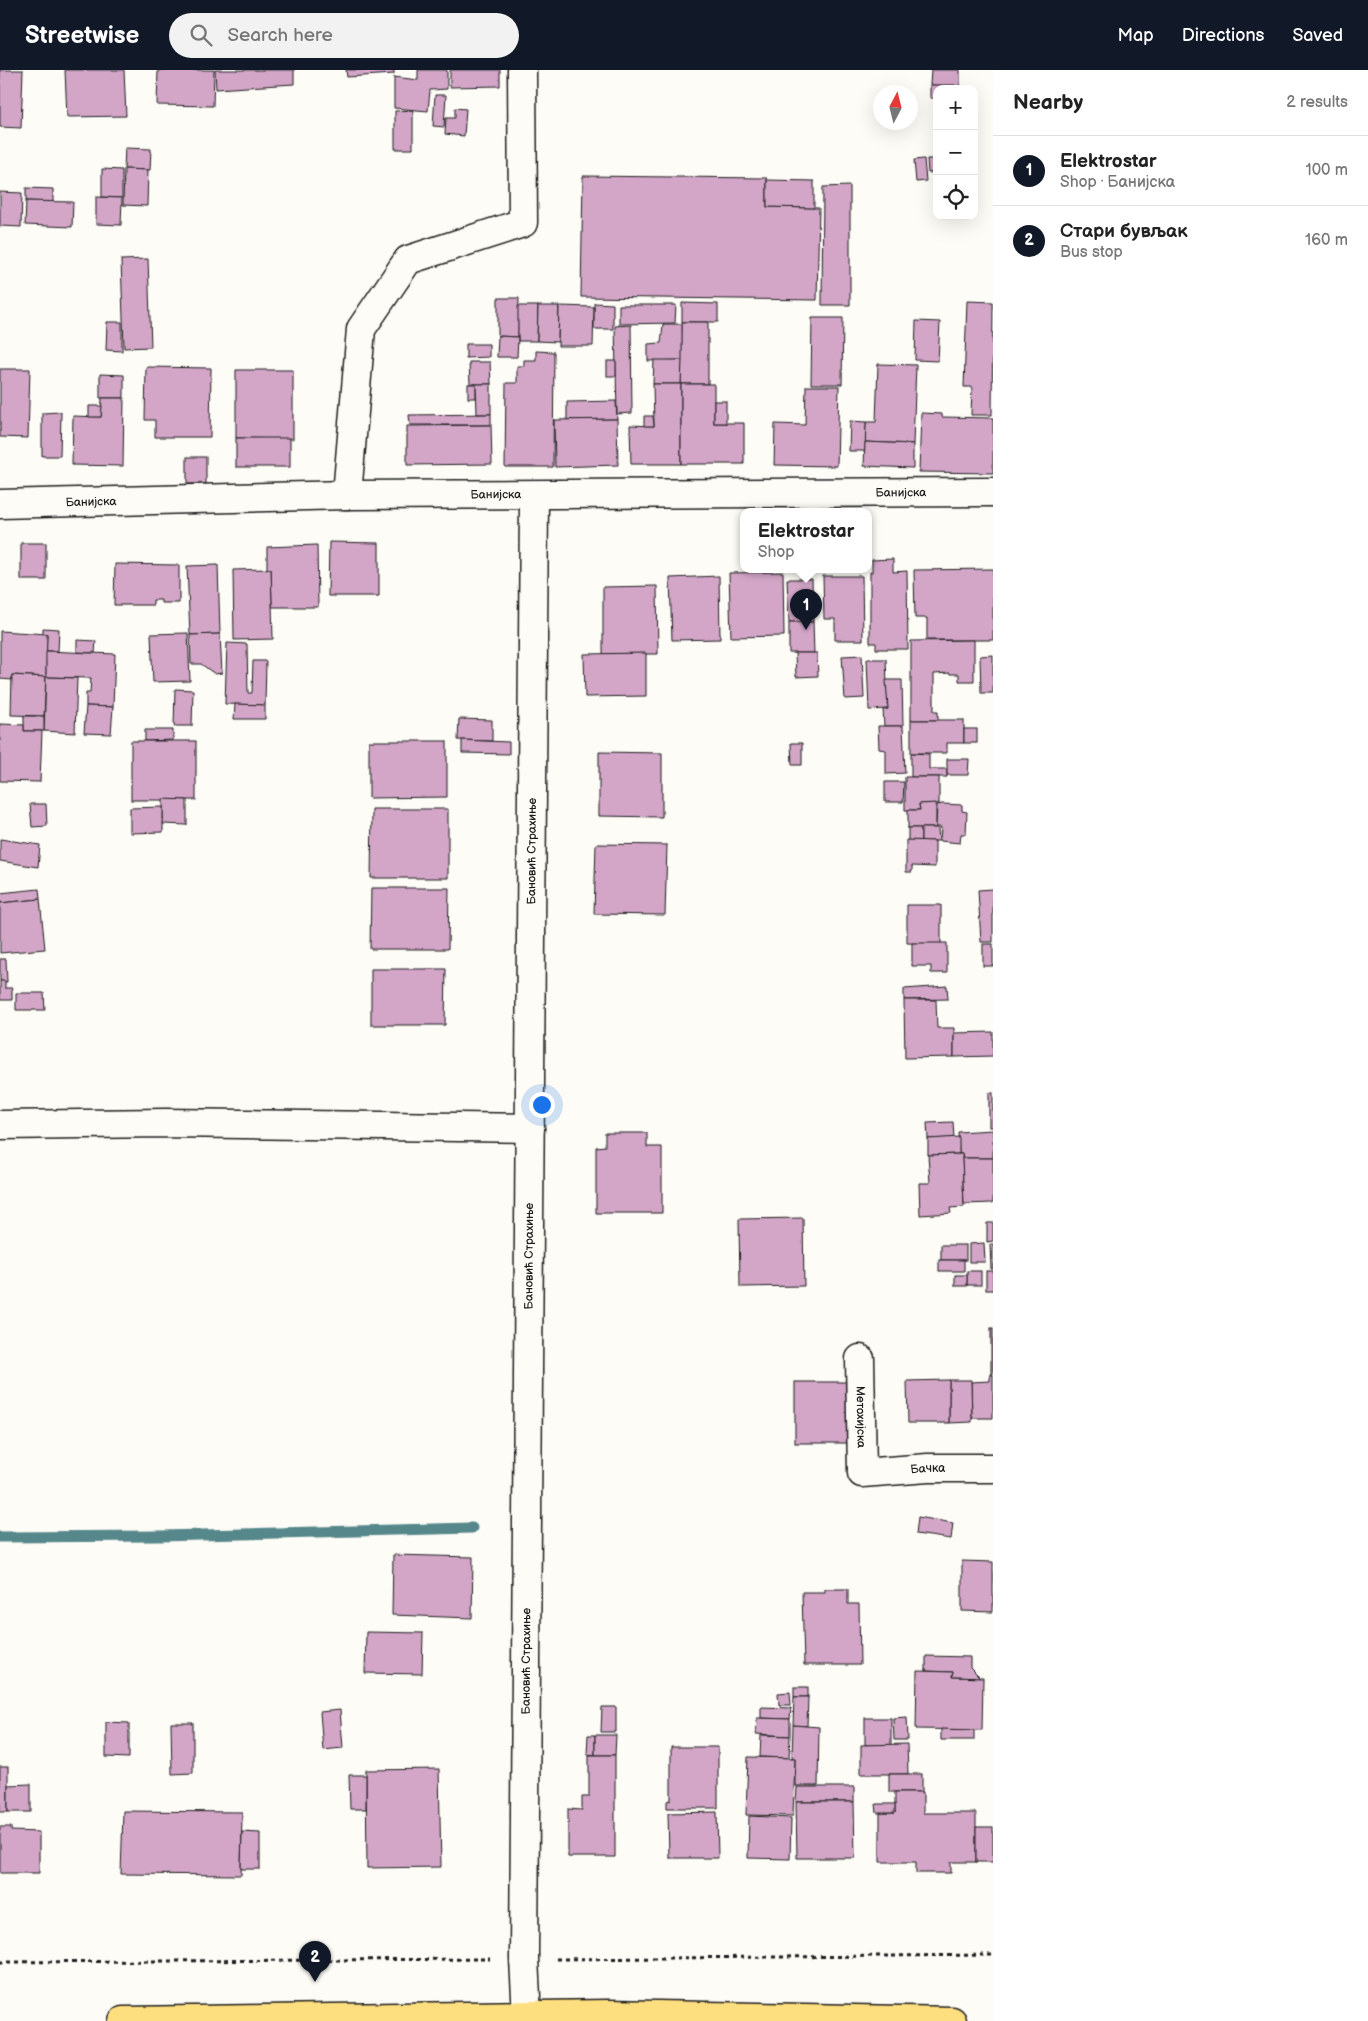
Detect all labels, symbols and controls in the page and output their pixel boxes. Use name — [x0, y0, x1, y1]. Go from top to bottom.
search box — [169, 13, 519, 58]
text: Streetwise — [25, 21, 139, 50]
icon: search — [187, 21, 215, 49]
text: Search here — [227, 24, 333, 47]
text: Map — [1118, 25, 1154, 46]
text: Directions — [1182, 25, 1264, 46]
text: Saved — [1292, 25, 1343, 46]
north arrow — [873, 85, 918, 130]
map controls — [933, 85, 978, 220]
button: + — [933, 85, 978, 130]
text: Nearby — [1013, 90, 1083, 115]
text: 2 results — [1286, 93, 1348, 112]
button: − — [933, 130, 978, 175]
text: Elektrostar — [1060, 150, 1157, 173]
text: 1 — [1026, 161, 1032, 180]
text: 100 m — [1305, 161, 1348, 180]
text: Shop · Банијска — [1060, 173, 1175, 192]
button: locate — [933, 175, 978, 220]
text: Стари бувљак — [1060, 220, 1187, 243]
text: 2 — [1024, 231, 1034, 250]
text: 160 m — [1305, 231, 1348, 250]
text: Bus stop — [1060, 243, 1123, 262]
street label: Банијска — [875, 485, 926, 501]
street label: Банијска — [470, 487, 521, 502]
street label: Банијска — [65, 494, 117, 510]
popup — [740, 508, 872, 573]
text: Elektrostar — [758, 520, 854, 543]
text: Shop — [758, 543, 795, 562]
pin: 1 — [790, 589, 822, 630]
street label: Бановић Страхиње — [524, 797, 540, 904]
your location — [529, 1092, 555, 1118]
street label: Бановић Страхиње — [521, 1202, 537, 1309]
street label: Метохијска — [852, 1386, 869, 1448]
street label: Бачка — [910, 1461, 945, 1477]
street label: Бановић Страхиње — [519, 1607, 534, 1714]
pin: 2 — [299, 1941, 331, 1982]

